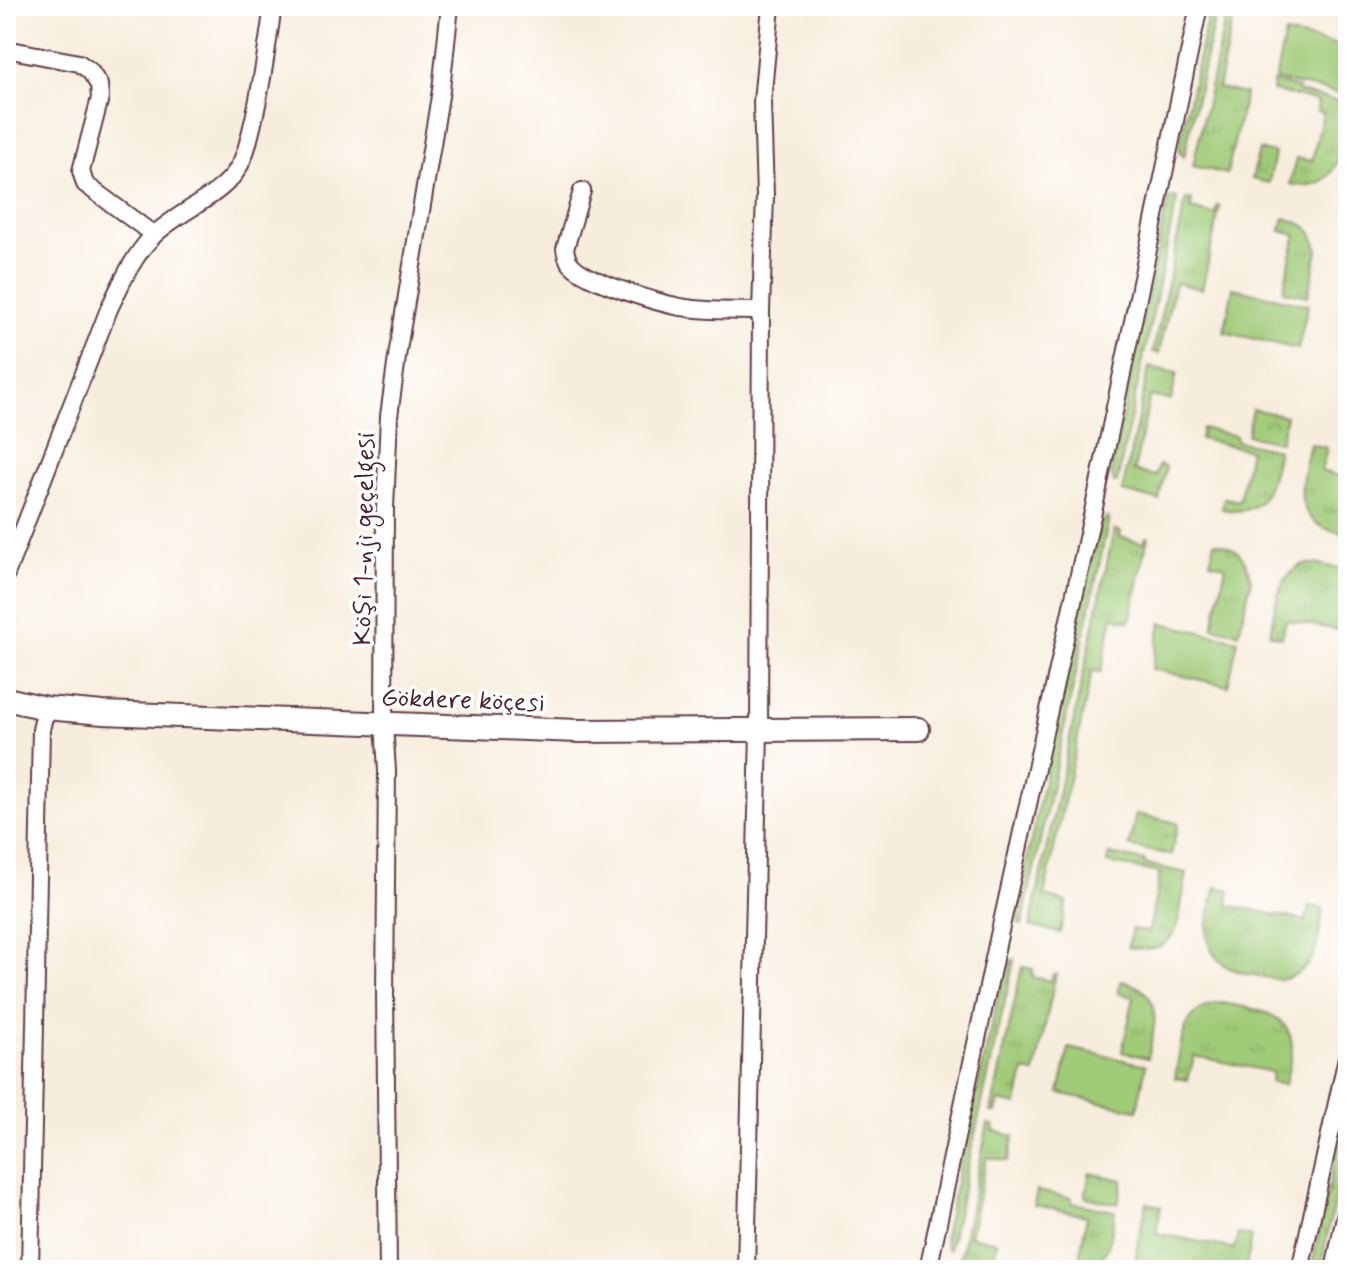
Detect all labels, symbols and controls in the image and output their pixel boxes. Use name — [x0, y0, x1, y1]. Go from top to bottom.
street label: Köşi 1-nji geçelgesi — [346, 432, 387, 646]
street label: Gökdere köçesi — [380, 681, 545, 721]

